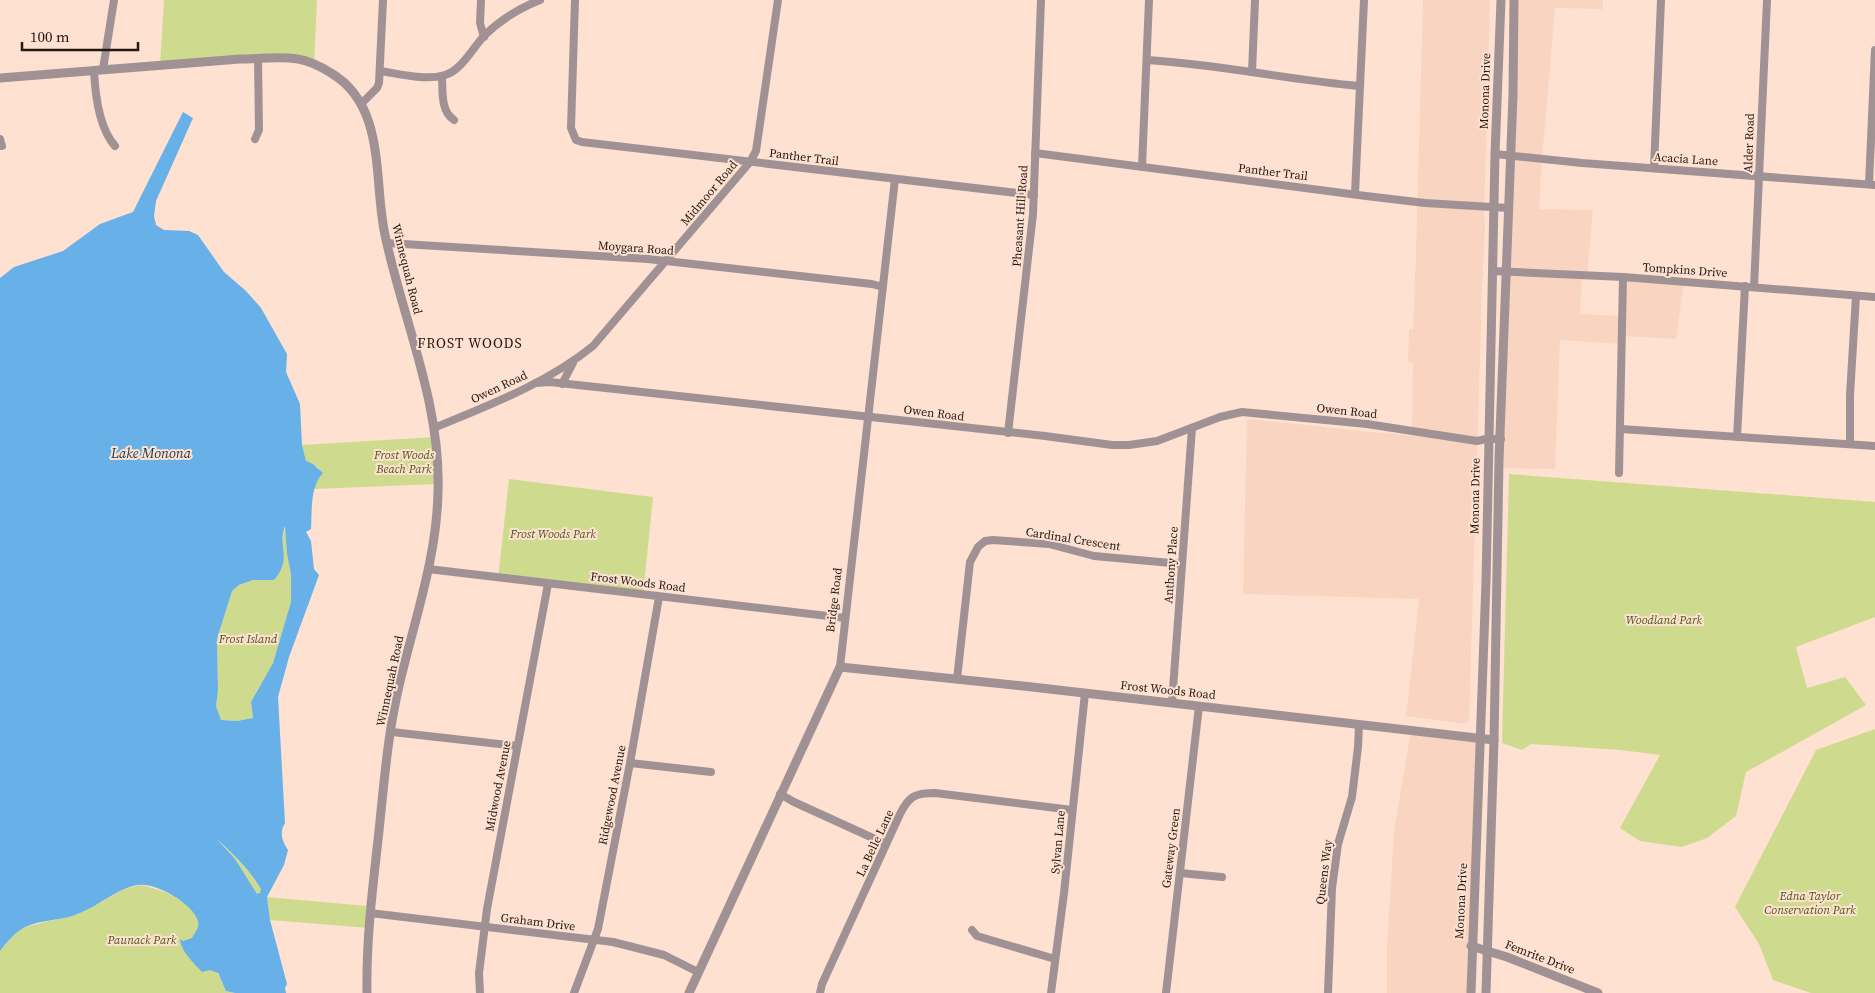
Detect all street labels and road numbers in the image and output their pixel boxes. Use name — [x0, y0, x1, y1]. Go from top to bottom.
street label: Monona Drive — [1476, 53, 1494, 129]
street label: Alder Road — [1740, 113, 1758, 173]
street label: Panther Trail — [768, 145, 840, 169]
street label: Acacia Lane — [1653, 149, 1719, 169]
street label: Midmoor Road — [677, 157, 741, 229]
street label: Panther Trail — [1237, 160, 1309, 184]
street label: Pheasant Hill Road — [1008, 165, 1032, 267]
street label: Winnequah Road — [388, 222, 426, 316]
street label: Moygara Road — [598, 237, 675, 259]
street label: Tompkins Drive — [1642, 259, 1728, 281]
street label: Owen Road — [468, 367, 530, 407]
street label: Owen Road — [1316, 400, 1378, 422]
street label: Owen Road — [903, 401, 965, 425]
street label: Monona Drive — [1466, 458, 1484, 534]
street label: Cardinal Crescent — [1025, 524, 1122, 554]
street label: Anthony Place — [1160, 526, 1182, 604]
street label: Bridge Road — [822, 567, 846, 633]
street label: Frost Woods Road — [590, 568, 687, 596]
street label: Winnequah Road — [373, 634, 407, 728]
street label: Frost Woods Road — [1120, 677, 1217, 703]
street label: Midwood Avenue — [481, 739, 515, 833]
street label: Ridgewood Avenue — [594, 744, 630, 846]
street label: La Belle Lane — [852, 807, 898, 879]
street label: Gateway Green — [1158, 807, 1184, 889]
street label: Sylvan Lane — [1047, 810, 1069, 874]
street label: Queens Way — [1312, 838, 1336, 905]
street label: Monona Drive — [1451, 863, 1471, 939]
street label: Graham Drive — [500, 909, 576, 935]
street label: Femrite Drive — [1503, 936, 1577, 978]

